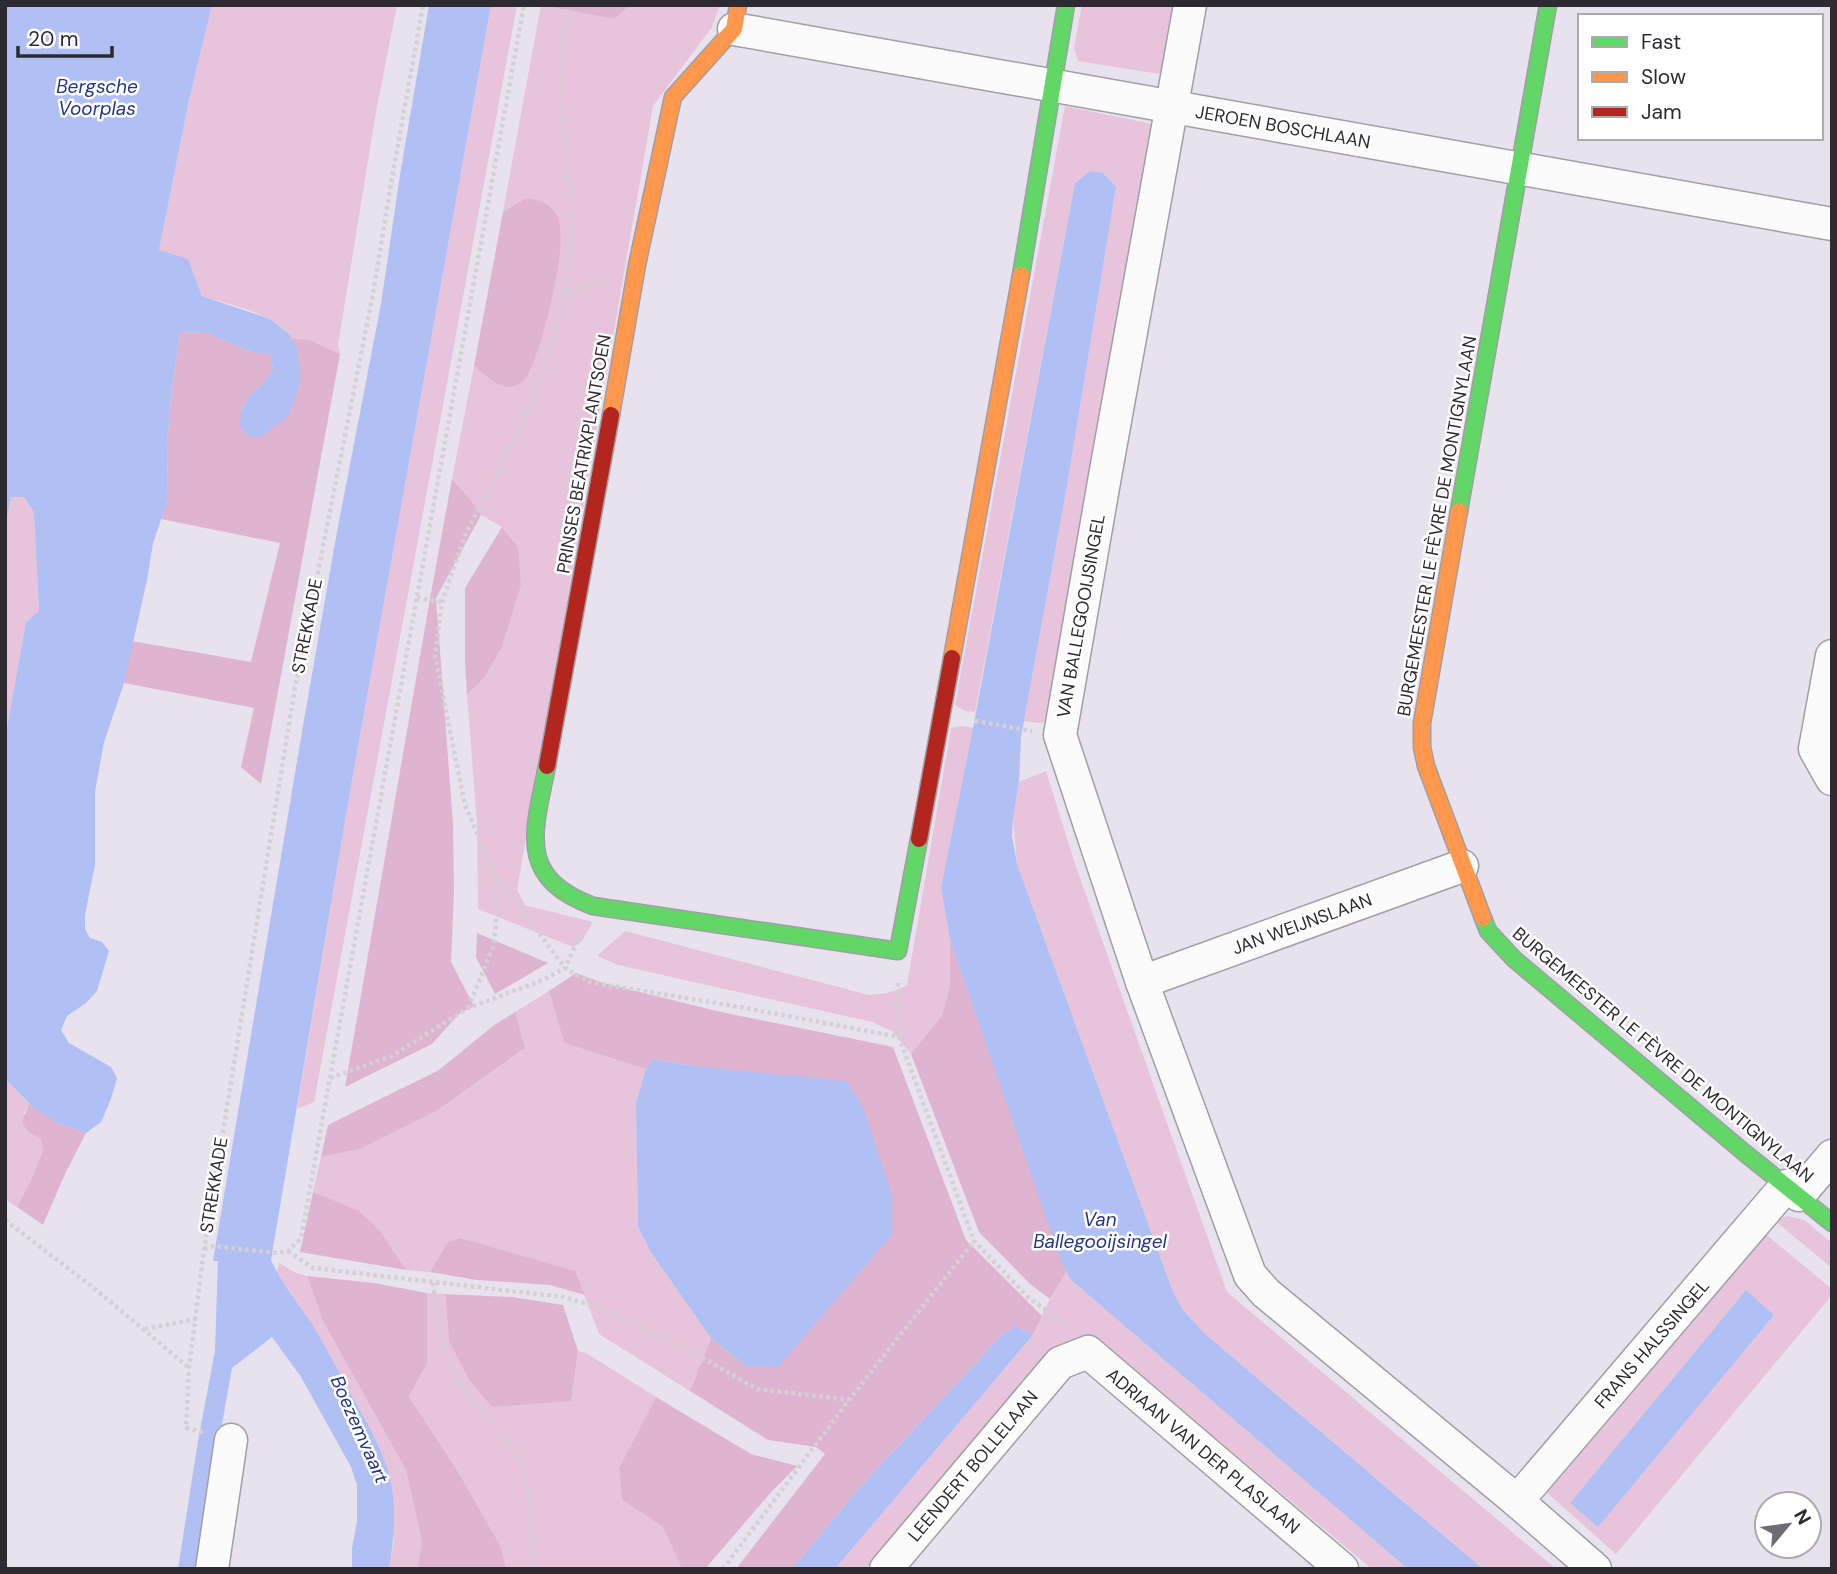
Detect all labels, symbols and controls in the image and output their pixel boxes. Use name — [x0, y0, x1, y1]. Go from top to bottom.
scale bar — [18, 14, 112, 58]
legend — [1578, 14, 1823, 140]
text: 20 m — [28, 25, 79, 53]
text: Fast — [1641, 28, 1681, 56]
text: Slow — [1641, 63, 1686, 91]
water label: Bergsche Voorplas — [56, 74, 138, 121]
text: Jam — [1641, 98, 1682, 126]
street label: JEROEN BOSCHLAAN — [1194, 100, 1372, 154]
street label: PRINSES BEATRIXPLANTSOEN — [551, 333, 617, 575]
street label: BURGEMEESTER LE FÈVRE DE MONTIGNYLAAN — [1392, 334, 1482, 718]
street label: VAN BALLEGOOIJSINGEL — [1051, 512, 1111, 720]
street label: STREKKADE — [286, 576, 328, 676]
street label: JAN WEIJNSLAAN — [1229, 888, 1375, 960]
street label: BURGEMEESTER LE FÈVRE DE MONTIGNYLAAN — [1507, 922, 1819, 1188]
street label: STREKKADE — [195, 1135, 233, 1235]
water label: Van Ballegooijsingel — [1033, 1207, 1168, 1254]
street label: FRANS HALSSINGEL — [1589, 1274, 1715, 1414]
street label: ADRIAAN VAN DER PLASLAAN — [1101, 1363, 1305, 1539]
water label: Boezemvaart — [325, 1371, 395, 1488]
street label: LEENDERT BOLLELAAN — [903, 1385, 1043, 1547]
north arrow — [1753, 1490, 1823, 1560]
text: N — [1788, 1505, 1817, 1529]

